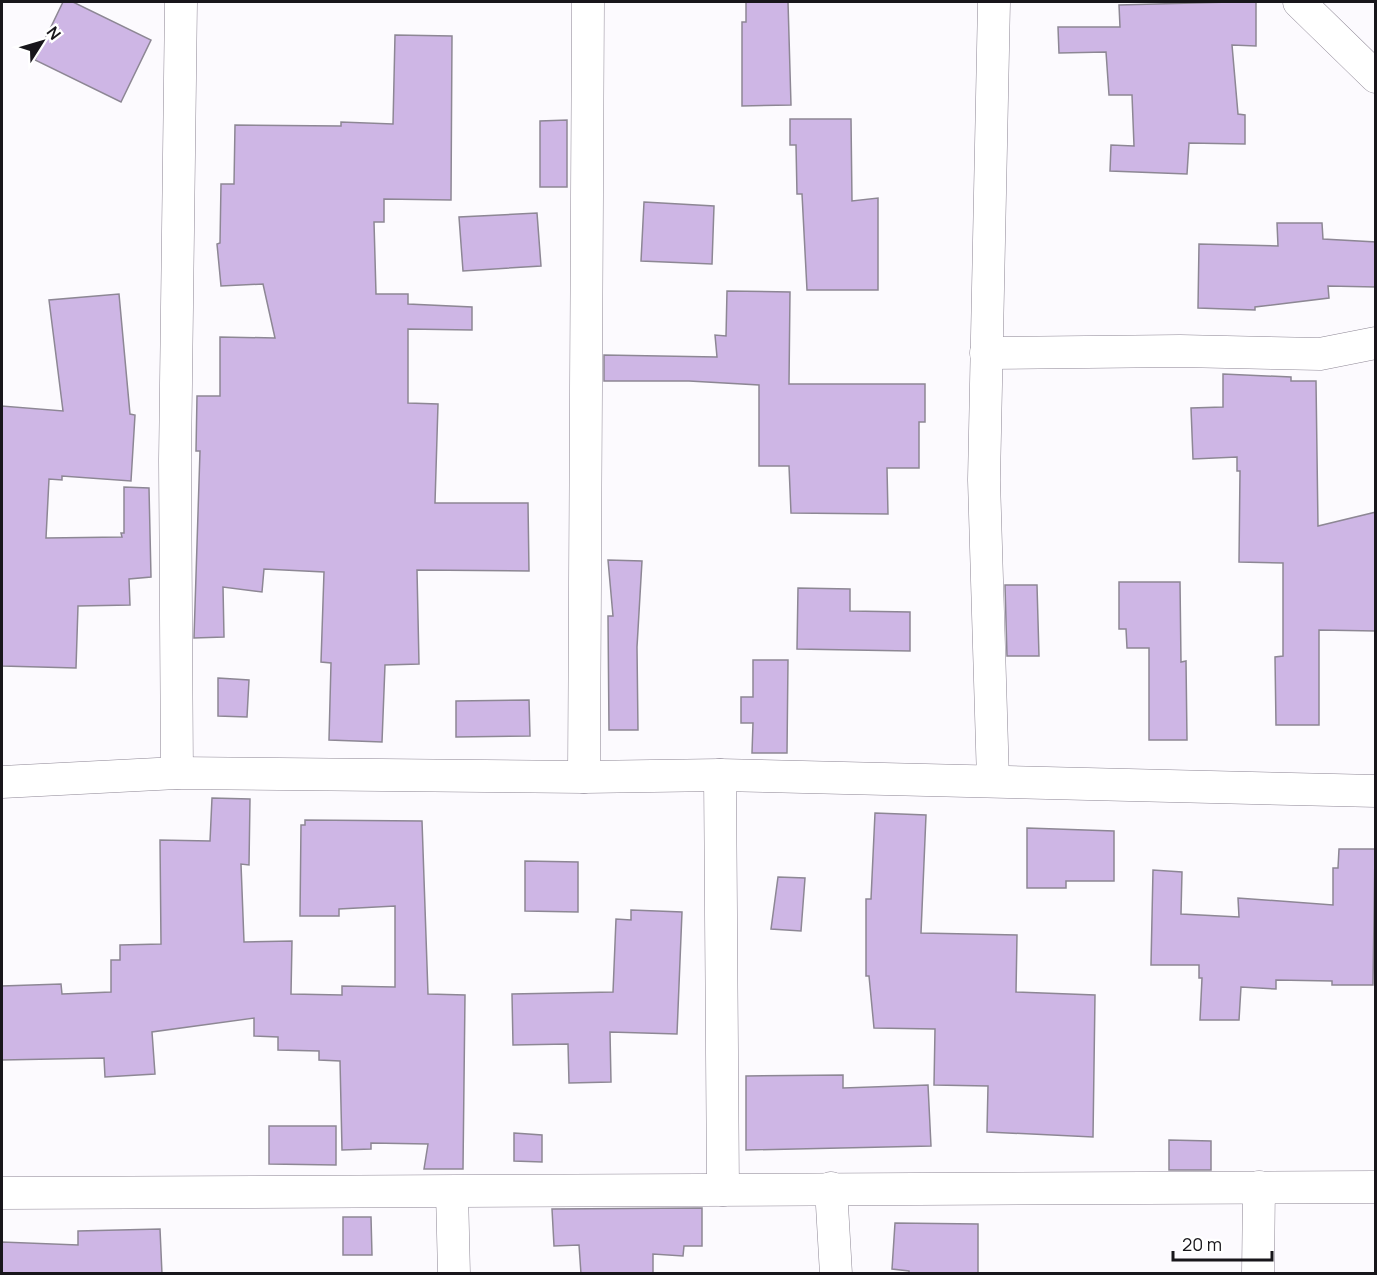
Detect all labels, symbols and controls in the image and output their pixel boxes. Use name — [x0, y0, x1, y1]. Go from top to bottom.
north arrow — [12, 12, 72, 72]
text: N — [42, 22, 66, 44]
scale bar — [1173, 1224, 1272, 1262]
text: 20 m — [1182, 1232, 1222, 1256]

